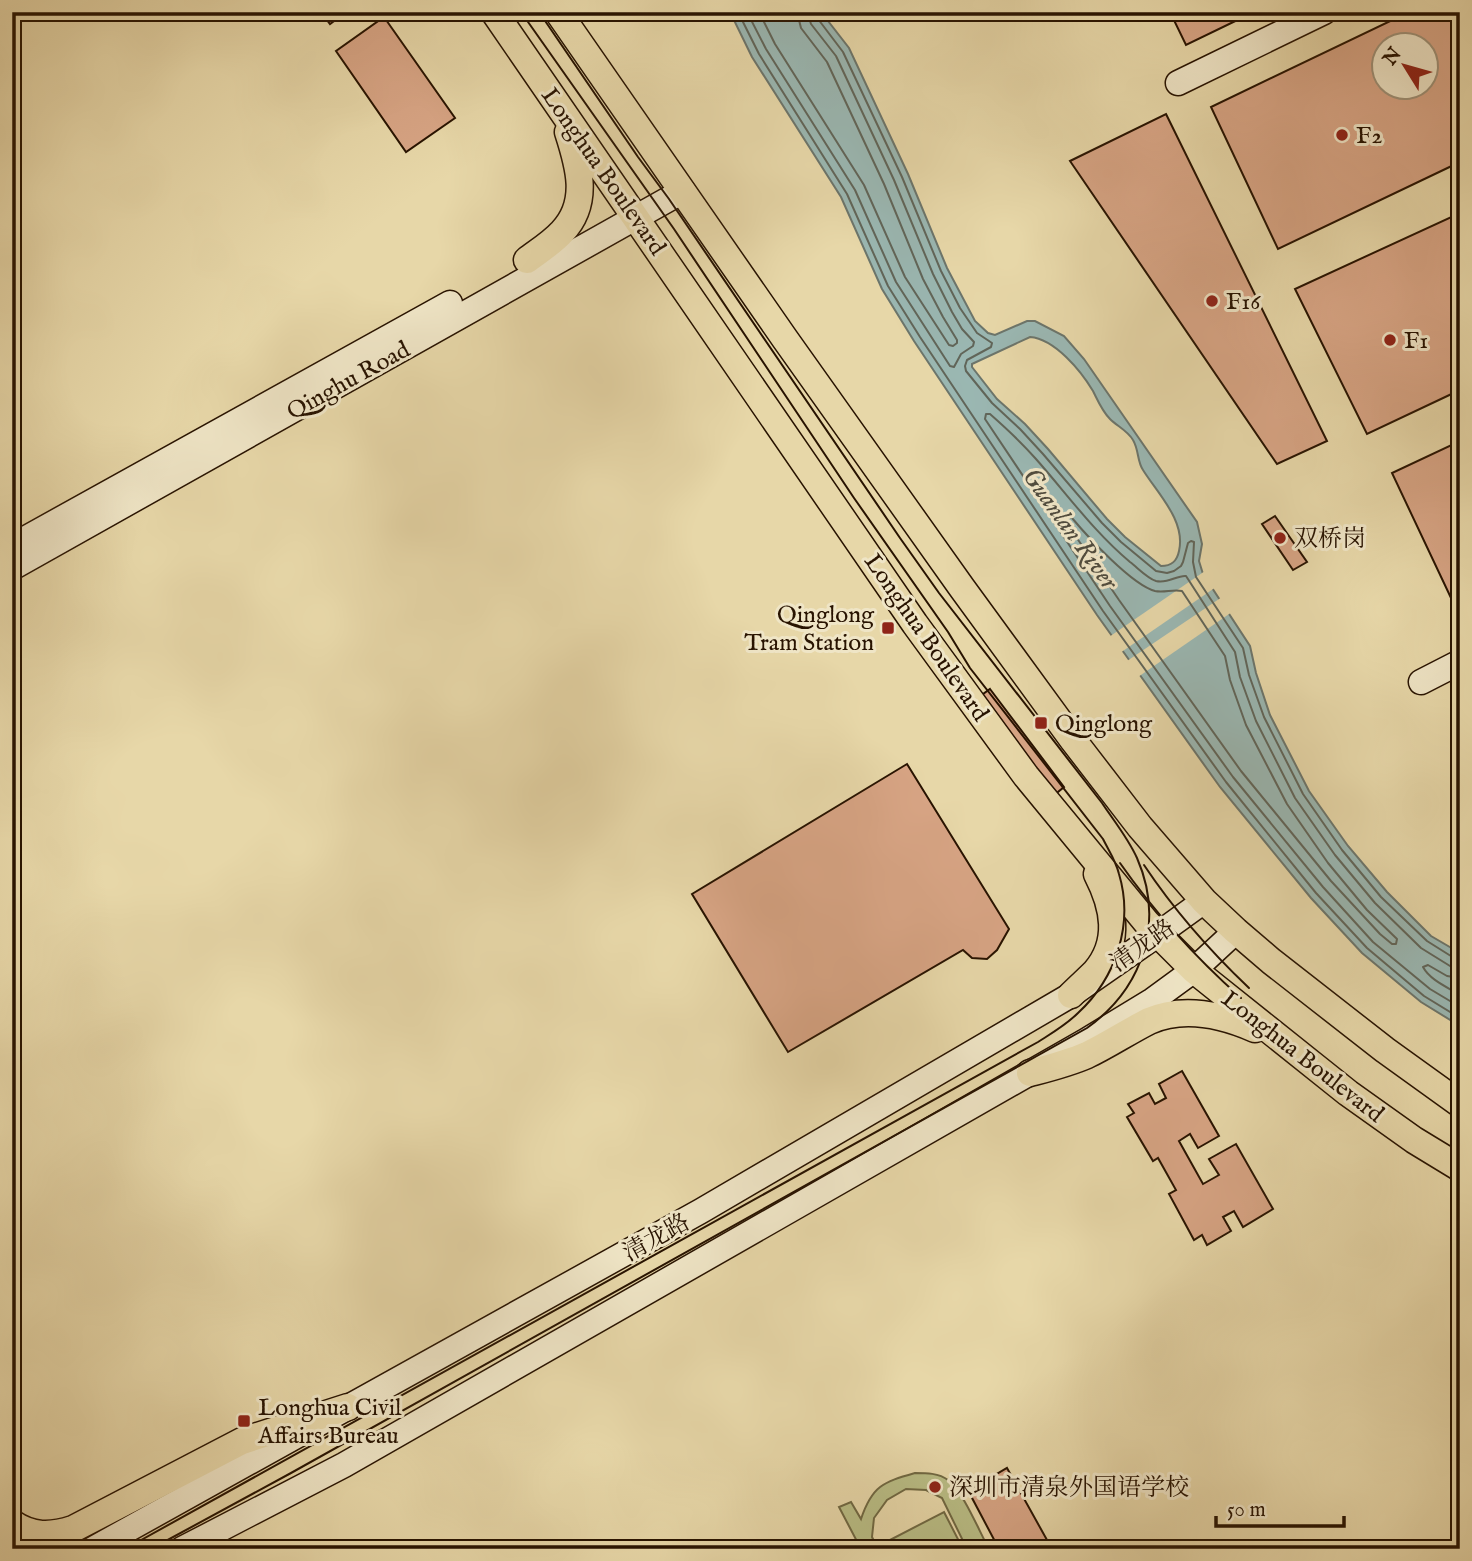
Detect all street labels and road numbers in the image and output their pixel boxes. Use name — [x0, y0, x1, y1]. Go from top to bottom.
street label: Longhua Boulevard — [533, 82, 672, 262]
street label: Qinghu Road — [282, 335, 416, 428]
street label: Longhua Boulevard — [856, 548, 995, 728]
street label: 清龙路 — [1104, 913, 1181, 980]
street label: Longhua Boulevard — [1215, 984, 1390, 1130]
street label: 清龙路 — [618, 1207, 696, 1269]

